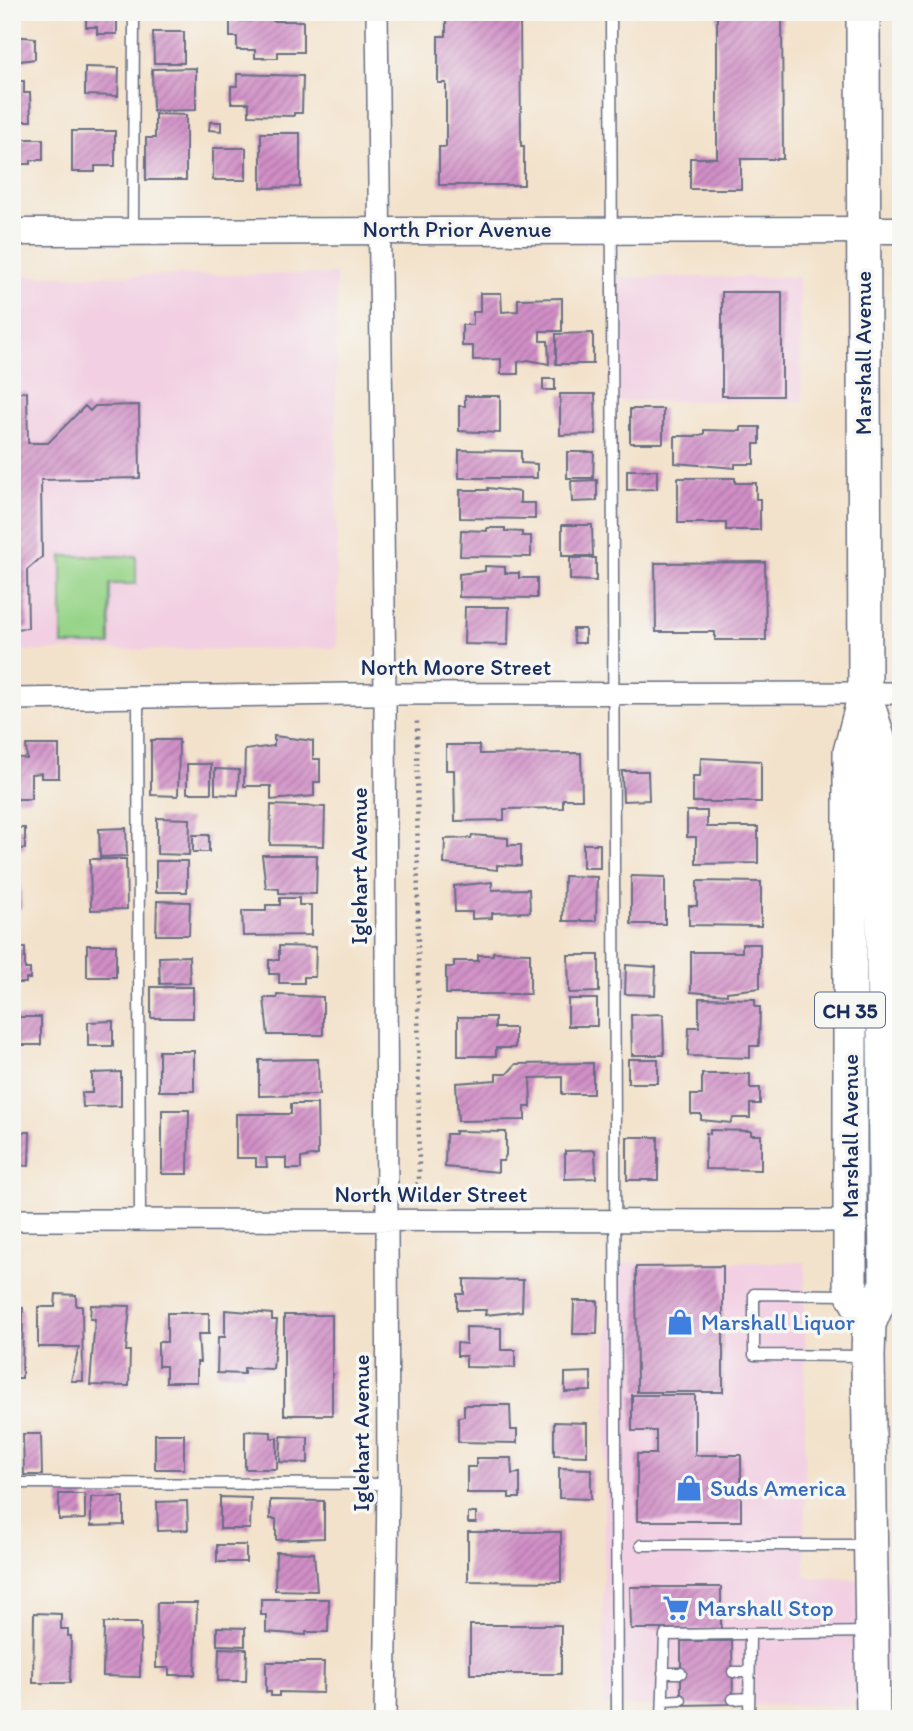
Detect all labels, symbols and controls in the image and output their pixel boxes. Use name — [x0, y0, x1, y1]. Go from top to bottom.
street label: North Prior Avenue — [362, 215, 552, 243]
street label: Marshall Avenue — [849, 271, 877, 435]
street label: North Moore Street — [361, 653, 551, 681]
street label: Iglehart Avenue — [345, 787, 373, 945]
road number: CH 35 — [815, 992, 885, 1028]
street label: Marshall Avenue — [836, 1054, 864, 1218]
street label: North Wilder Street — [335, 1180, 528, 1208]
shop icon: Marshall Liquor — [665, 1307, 695, 1337]
place label: Marshall Liquor — [701, 1308, 855, 1336]
street label: Iglehart Avenue — [347, 1354, 375, 1512]
shop icon: Suds America — [674, 1473, 704, 1503]
place label: Suds America — [710, 1474, 846, 1502]
supermarket icon: Marshall Stop — [661, 1593, 691, 1623]
place label: Marshall Stop — [697, 1594, 834, 1622]

